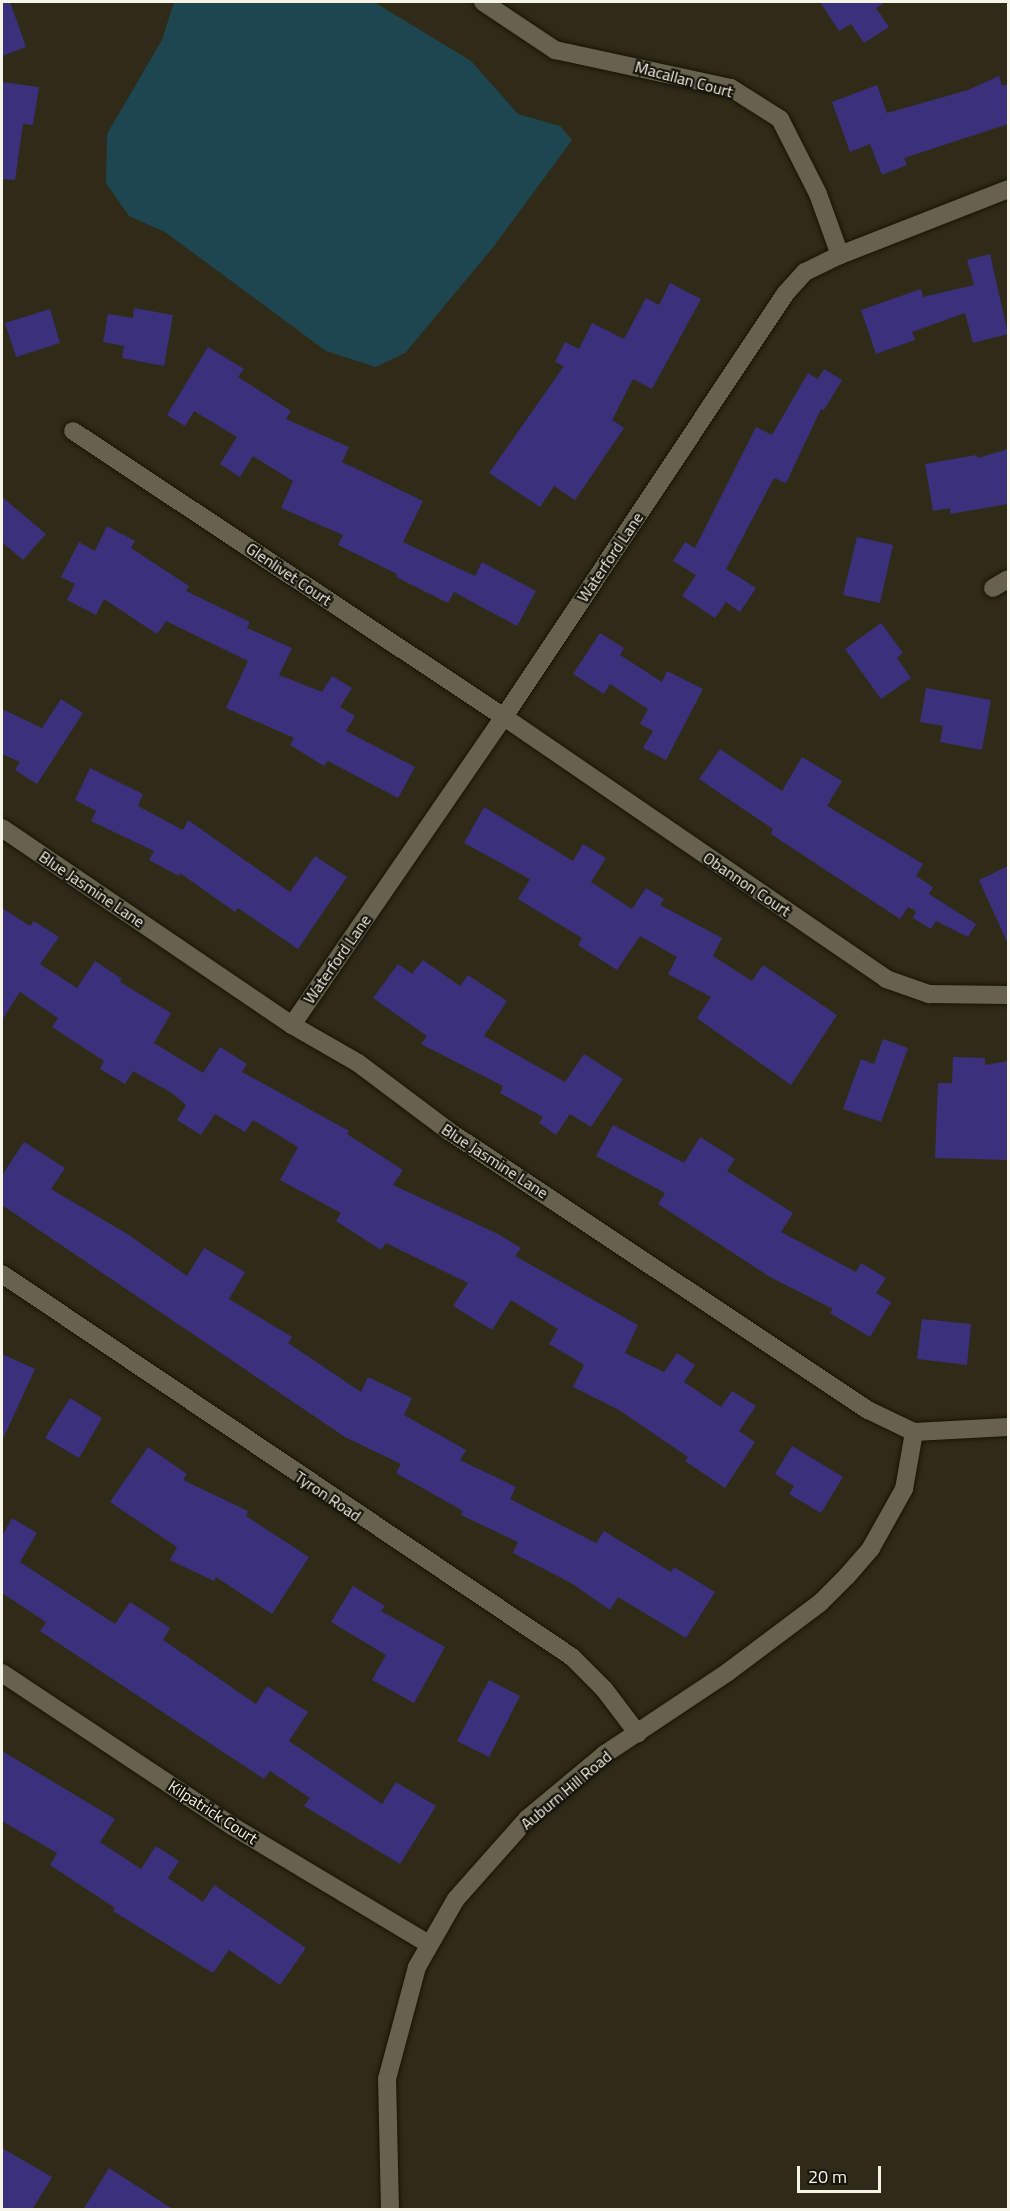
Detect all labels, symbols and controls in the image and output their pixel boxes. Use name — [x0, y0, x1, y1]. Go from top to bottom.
street label: Macallan Court — [633, 57, 735, 101]
street label: Waterford Lane — [573, 508, 647, 606]
street label: Glenlivet Court — [243, 538, 335, 610]
street label: Blue Jasmine Lane — [36, 847, 148, 931]
street label: Obannon Court — [700, 848, 794, 920]
street label: Waterford Lane — [299, 911, 375, 1007]
street label: Blue Jasmine Lane — [438, 1119, 552, 1203]
street label: Tyron Road — [291, 1467, 365, 1525]
street label: Auburn Hill Road — [517, 1747, 615, 1833]
street label: Kilpatrick Court — [165, 1776, 261, 1848]
scale bar — [800, 2154, 884, 2192]
text: 20 m — [808, 2163, 847, 2190]

